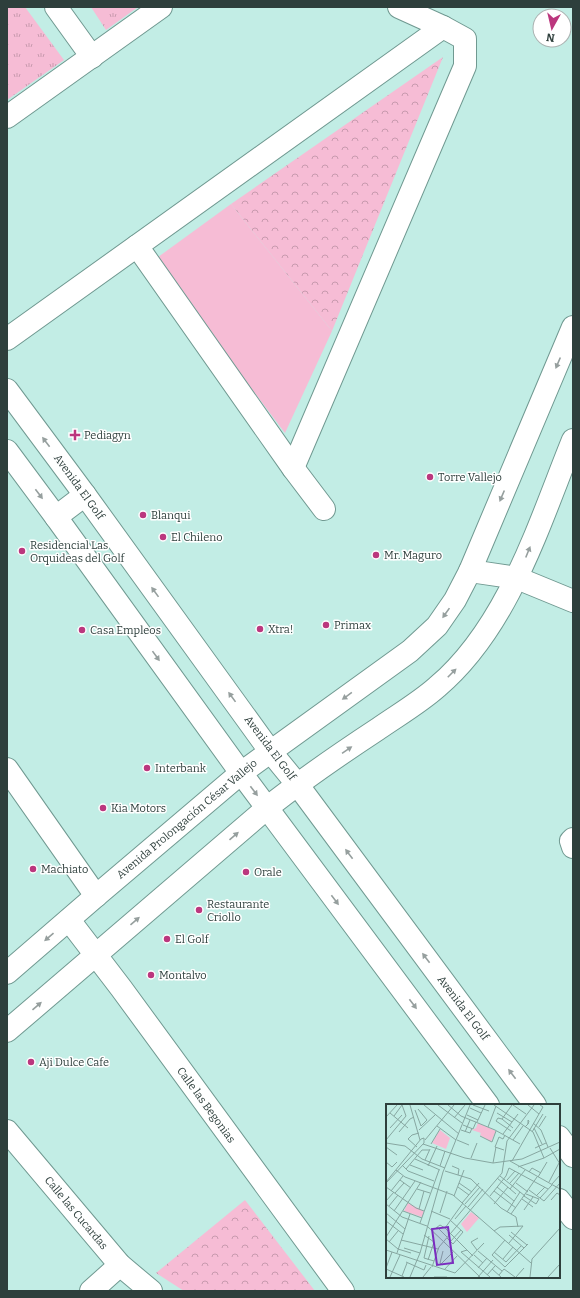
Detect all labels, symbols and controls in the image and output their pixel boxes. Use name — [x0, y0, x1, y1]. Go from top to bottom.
north arrow — [532, 8, 572, 48]
text: N — [545, 30, 556, 44]
one-way arrow — [555, 358, 561, 369]
marker: Pediagyn — [69, 429, 81, 441]
place label: Pediagyn — [84, 429, 131, 442]
one-way arrow — [42, 437, 50, 447]
street label: Avenida El Golf — [51, 452, 108, 523]
place label: Torre Vallejo — [438, 471, 502, 484]
marker: Torre Vallejo — [425, 472, 435, 482]
one-way arrow — [34, 489, 42, 499]
one-way arrow — [499, 491, 505, 502]
place label: Blanqui — [151, 509, 191, 522]
marker: Blanqui — [138, 510, 148, 520]
place label: El Chileno — [171, 531, 223, 544]
marker: El Chileno — [158, 532, 168, 542]
place label: Residencial Las Orquideas del Golf — [30, 539, 126, 565]
one-way arrow — [525, 545, 531, 557]
marker: Residencial Las Orquideas del Golf — [17, 546, 27, 556]
place label: Mr. Maguro — [384, 549, 442, 562]
marker: Mr. Maguro — [371, 550, 381, 560]
one-way arrow — [151, 587, 159, 598]
one-way arrow — [442, 608, 450, 618]
place label: Primax — [334, 619, 371, 632]
marker: Primax — [321, 620, 331, 630]
place label: Xtra! — [268, 623, 293, 636]
place label: Casa Empleos — [90, 624, 161, 637]
marker: Xtra! — [255, 624, 265, 634]
marker: Casa Empleos — [77, 625, 87, 635]
one-way arrow — [152, 651, 160, 661]
one-way arrow — [447, 668, 456, 678]
one-way arrow — [228, 692, 236, 703]
one-way arrow — [342, 692, 352, 700]
street label: Avenida El Golf — [242, 713, 299, 784]
one-way arrow — [342, 746, 352, 754]
street label: Avenida Prolongación César Vallejo — [114, 756, 260, 882]
place label: Interbank — [155, 762, 207, 775]
marker: Interbank — [142, 763, 152, 773]
one-way arrow — [249, 785, 258, 796]
place label: Kia Motors — [111, 802, 166, 815]
marker: Kia Motors — [98, 803, 108, 813]
one-way arrow — [229, 832, 238, 841]
one-way arrow — [345, 848, 353, 859]
place label: Machiato — [41, 863, 88, 876]
marker: Machiato — [28, 864, 38, 874]
place label: Orale — [254, 866, 282, 879]
marker: Orale — [241, 867, 251, 877]
one-way arrow — [331, 894, 339, 905]
place label: Restaurante Criollo — [207, 898, 269, 924]
marker: Restaurante Criollo — [194, 905, 204, 915]
one-way arrow — [131, 917, 140, 926]
one-way arrow — [44, 932, 54, 942]
place label: El Golf — [175, 933, 210, 946]
marker: El Golf — [162, 934, 172, 944]
one-way arrow — [422, 953, 430, 963]
place label: Montalvo — [159, 969, 207, 982]
marker: Montalvo — [146, 970, 156, 980]
street label: Avenida El Golf — [435, 973, 492, 1044]
one-way arrow — [409, 999, 417, 1009]
one-way arrow — [31, 1001, 42, 1010]
place label: Aji Dulce Cafe — [39, 1056, 109, 1069]
marker: Aji Dulce Cafe — [26, 1057, 36, 1067]
street label: Calle las Begonias — [174, 1065, 238, 1145]
one-way arrow — [508, 1068, 516, 1079]
inset map — [386, 1104, 560, 1278]
street label: Calle las Cucardas — [42, 1174, 110, 1252]

